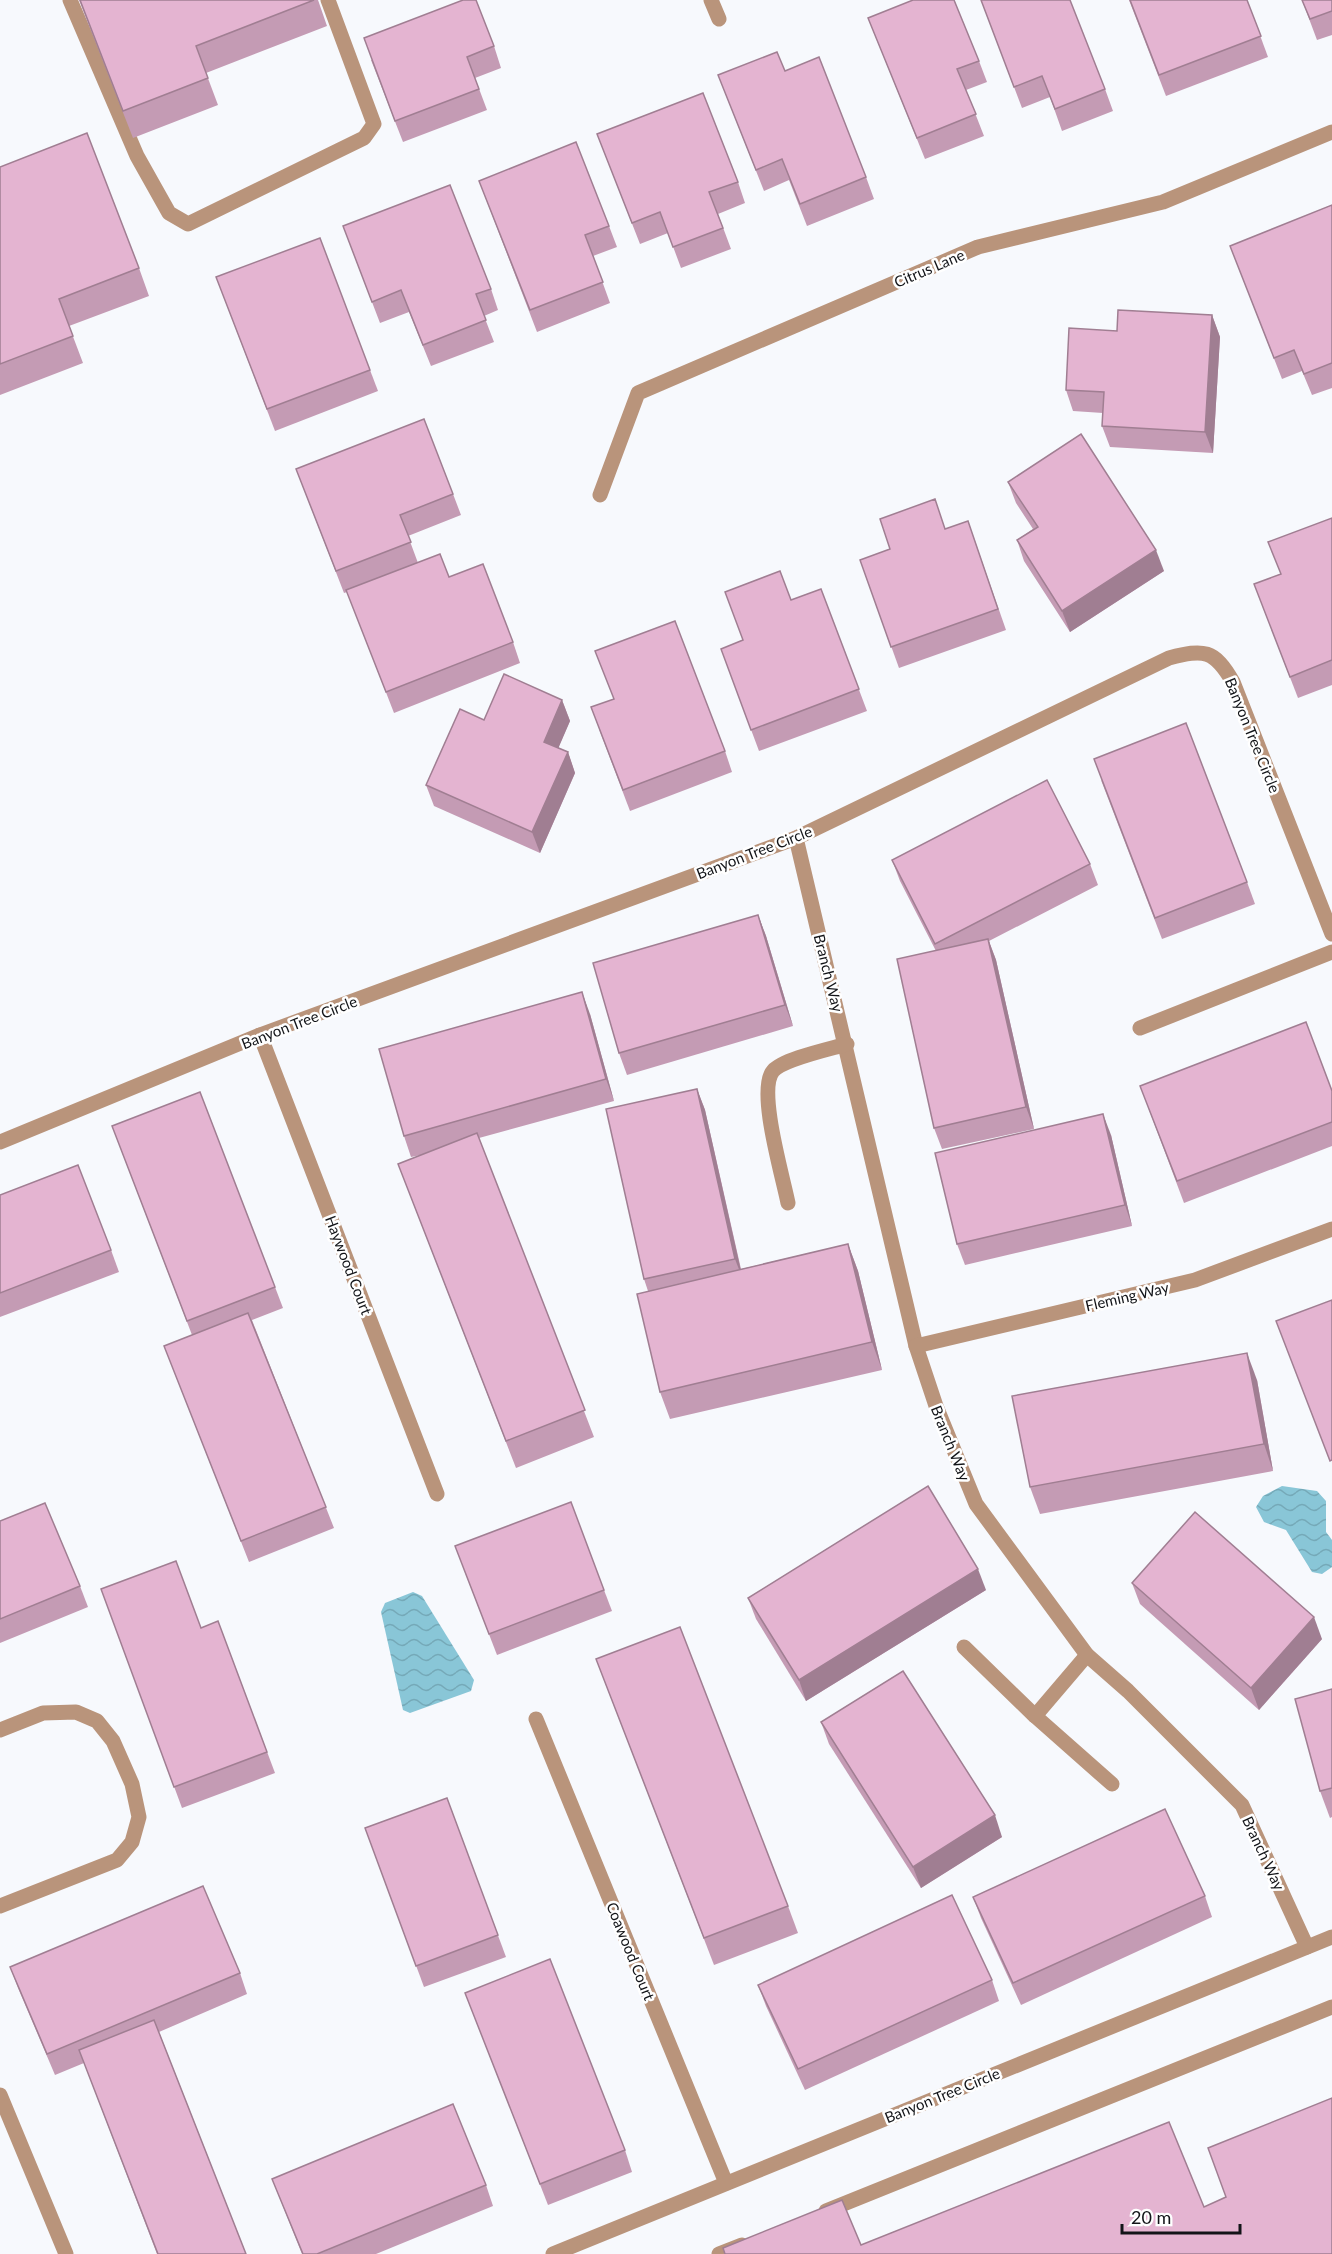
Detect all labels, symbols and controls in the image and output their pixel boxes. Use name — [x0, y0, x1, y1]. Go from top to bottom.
street label: Citrus Lane — [891, 245, 967, 291]
street label: Banyon Tree Circle — [1222, 675, 1284, 795]
street label: Banyon Tree Circle — [694, 822, 814, 882]
street label: Branch Way — [811, 932, 847, 1014]
street label: Banyon Tree Circle — [239, 992, 359, 1052]
street label: Haywood Court — [322, 1213, 376, 1318]
street label: Fleming Way — [1083, 1278, 1171, 1314]
street label: Branch Way — [928, 1403, 974, 1484]
street label: Branch Way — [1239, 1813, 1289, 1893]
street label: Coawood Court — [603, 1899, 659, 2003]
street label: Banyon Tree Circle — [882, 2064, 1002, 2126]
scale bar — [1122, 2197, 1240, 2235]
text: 20 m — [1131, 2206, 1171, 2228]

